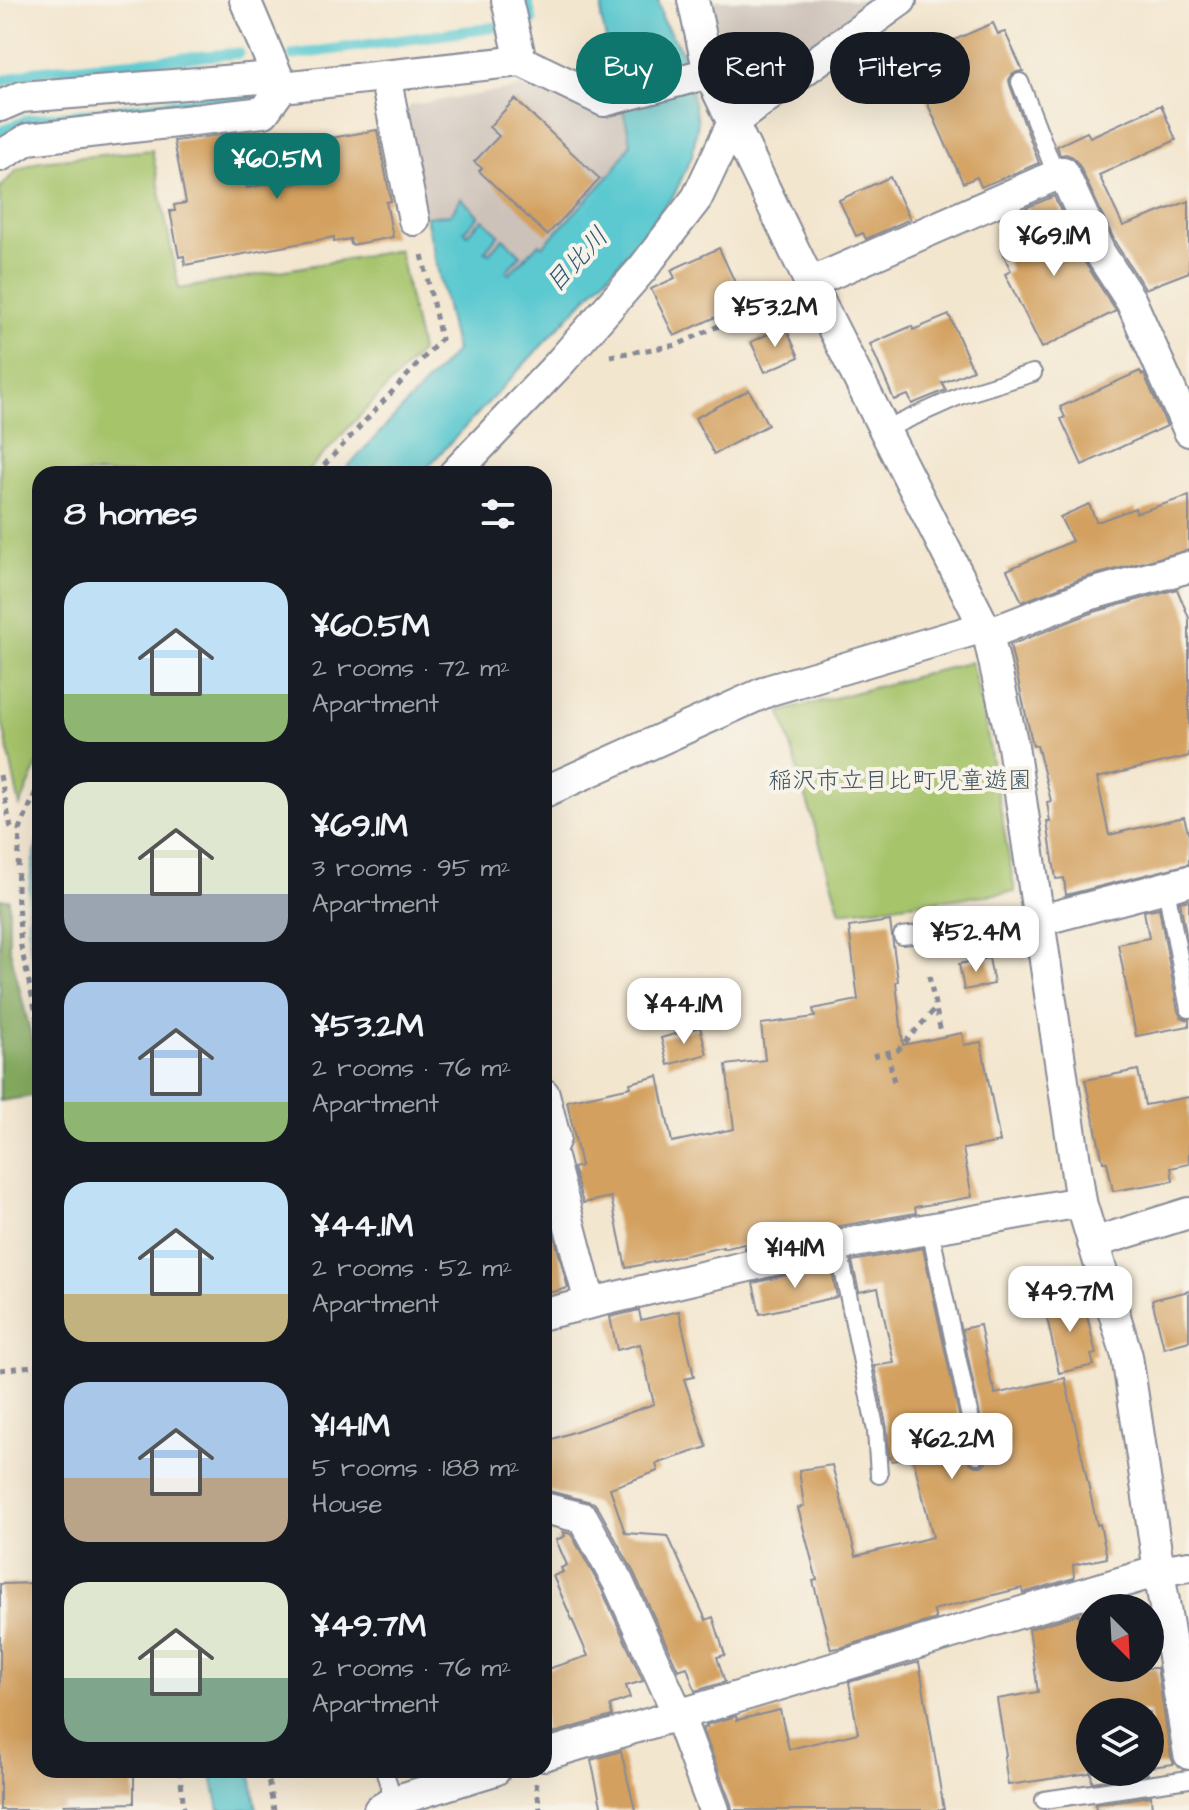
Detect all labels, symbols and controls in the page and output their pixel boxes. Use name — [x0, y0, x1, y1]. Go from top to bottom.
chip: Buy — [576, 32, 682, 104]
chip: Rent — [698, 32, 814, 104]
chip: Filters — [830, 32, 970, 104]
pin: ¥60.5M — [212, 133, 342, 201]
text: ¥60.5M — [232, 141, 322, 177]
pin: ¥69.1M — [989, 210, 1119, 278]
text: ¥69.1M — [1017, 218, 1091, 254]
water label: 目比川 — [537, 219, 617, 301]
pin: ¥53.2M — [710, 281, 840, 349]
text: ¥53.2M — [732, 289, 818, 325]
text: 8 homes — [64, 490, 198, 538]
icon: filters — [476, 492, 520, 536]
text: ¥60.5M — [312, 602, 430, 650]
icon: home — [128, 614, 224, 710]
text: 2 rooms · 72 m² — [312, 650, 510, 686]
text: Apartment — [312, 686, 439, 722]
park label: 稲沢市立目比町児童遊園 — [768, 764, 1032, 798]
text: ¥69.1M — [312, 802, 408, 850]
icon: home — [128, 814, 224, 910]
text: 3 rooms · 95 m² — [312, 850, 511, 886]
text: Apartment — [312, 886, 439, 922]
pin: ¥52.4M — [911, 906, 1041, 974]
text: ¥52.4M — [931, 914, 1021, 950]
pin: ¥44.1M — [619, 978, 749, 1046]
text: ¥44.1M — [645, 986, 723, 1022]
text: ¥53.2M — [312, 1002, 424, 1050]
icon: home — [128, 1014, 224, 1110]
text: 2 rooms · 76 m² — [312, 1050, 511, 1086]
text: Apartment — [312, 1086, 439, 1122]
text: ¥44.1M — [312, 1202, 414, 1250]
icon: home — [128, 1214, 224, 1310]
pin: ¥141M — [739, 1222, 851, 1290]
text: ¥141M — [765, 1230, 825, 1266]
text: 2 rooms · 52 m² — [312, 1250, 512, 1286]
pin: ¥49.7M — [1005, 1266, 1135, 1334]
text: ¥49.7M — [1026, 1274, 1114, 1310]
text: Apartment — [312, 1286, 439, 1322]
text: ¥141M — [312, 1402, 390, 1450]
pin: ¥62.2M — [887, 1413, 1017, 1481]
icon: home — [128, 1414, 224, 1510]
text: ¥62.2M — [909, 1421, 995, 1457]
text: 5 rooms · 188 m² — [312, 1450, 520, 1486]
text: House — [312, 1486, 383, 1522]
north arrow — [1076, 1594, 1164, 1682]
map controls — [1076, 1594, 1164, 1786]
text: ¥49.7M — [312, 1602, 426, 1650]
icon: home — [128, 1614, 224, 1710]
text: 2 rooms · 76 m² — [312, 1650, 511, 1686]
text: Apartment — [312, 1686, 439, 1722]
button: layers — [1076, 1698, 1164, 1786]

